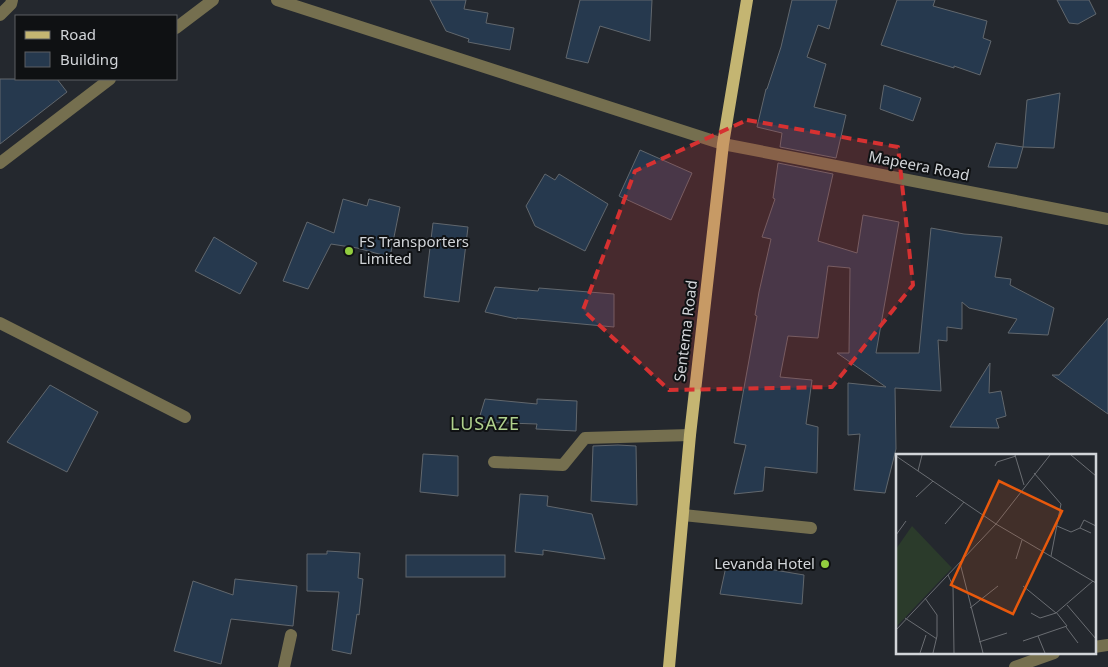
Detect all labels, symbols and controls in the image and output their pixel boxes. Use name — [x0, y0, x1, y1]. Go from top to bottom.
legend — [15, 15, 178, 80]
text: Road — [60, 24, 96, 44]
text: Building — [60, 49, 118, 69]
street label: Mapeera Road — [867, 145, 971, 185]
place label: FS Transporters Limited — [359, 231, 469, 268]
marker: FS Transporters Limited — [343, 245, 355, 257]
street label: Sentema Road — [669, 279, 701, 383]
district label: LUSAZE — [450, 411, 520, 435]
inset map — [896, 454, 1096, 654]
place label: Levanda Hotel — [714, 553, 815, 573]
marker: Levanda Hotel — [819, 558, 831, 570]

